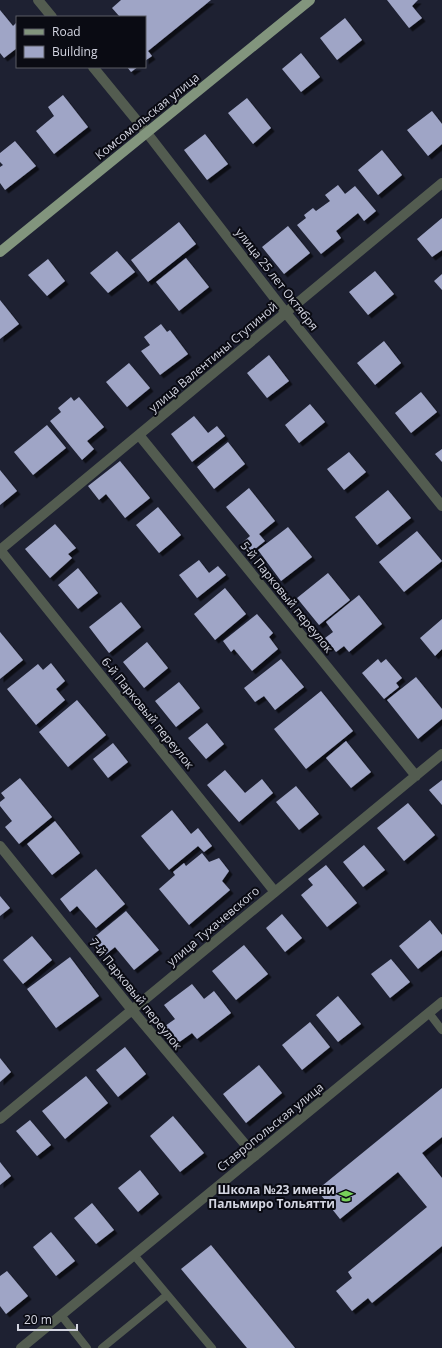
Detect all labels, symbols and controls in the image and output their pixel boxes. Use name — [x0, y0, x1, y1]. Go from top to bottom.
legend — [16, 16, 146, 68]
text: Road — [52, 23, 81, 40]
text: Building — [52, 43, 98, 60]
street label: Комсомольская улица — [91, 69, 203, 163]
street label: улица 25 лет Октября — [232, 224, 322, 334]
street label: улица Валентины Ступиной — [145, 298, 281, 416]
street label: 5-й Парковый переулок — [237, 538, 338, 657]
street label: 6-й Парковый переулок — [98, 654, 199, 773]
street label: улица Тухачевского — [163, 882, 263, 970]
street label: 7-й Парковый переулок — [86, 935, 187, 1054]
street label: Ставропольская улица — [213, 1079, 327, 1175]
place label: Школа №23 имени Пальмиро Тольятти — [208, 1181, 335, 1212]
school or university icon: Школа №23 имени Пальмиро Тольятти — [338, 1188, 354, 1204]
scale bar — [18, 1306, 77, 1332]
text: 20 m — [24, 1311, 52, 1328]

